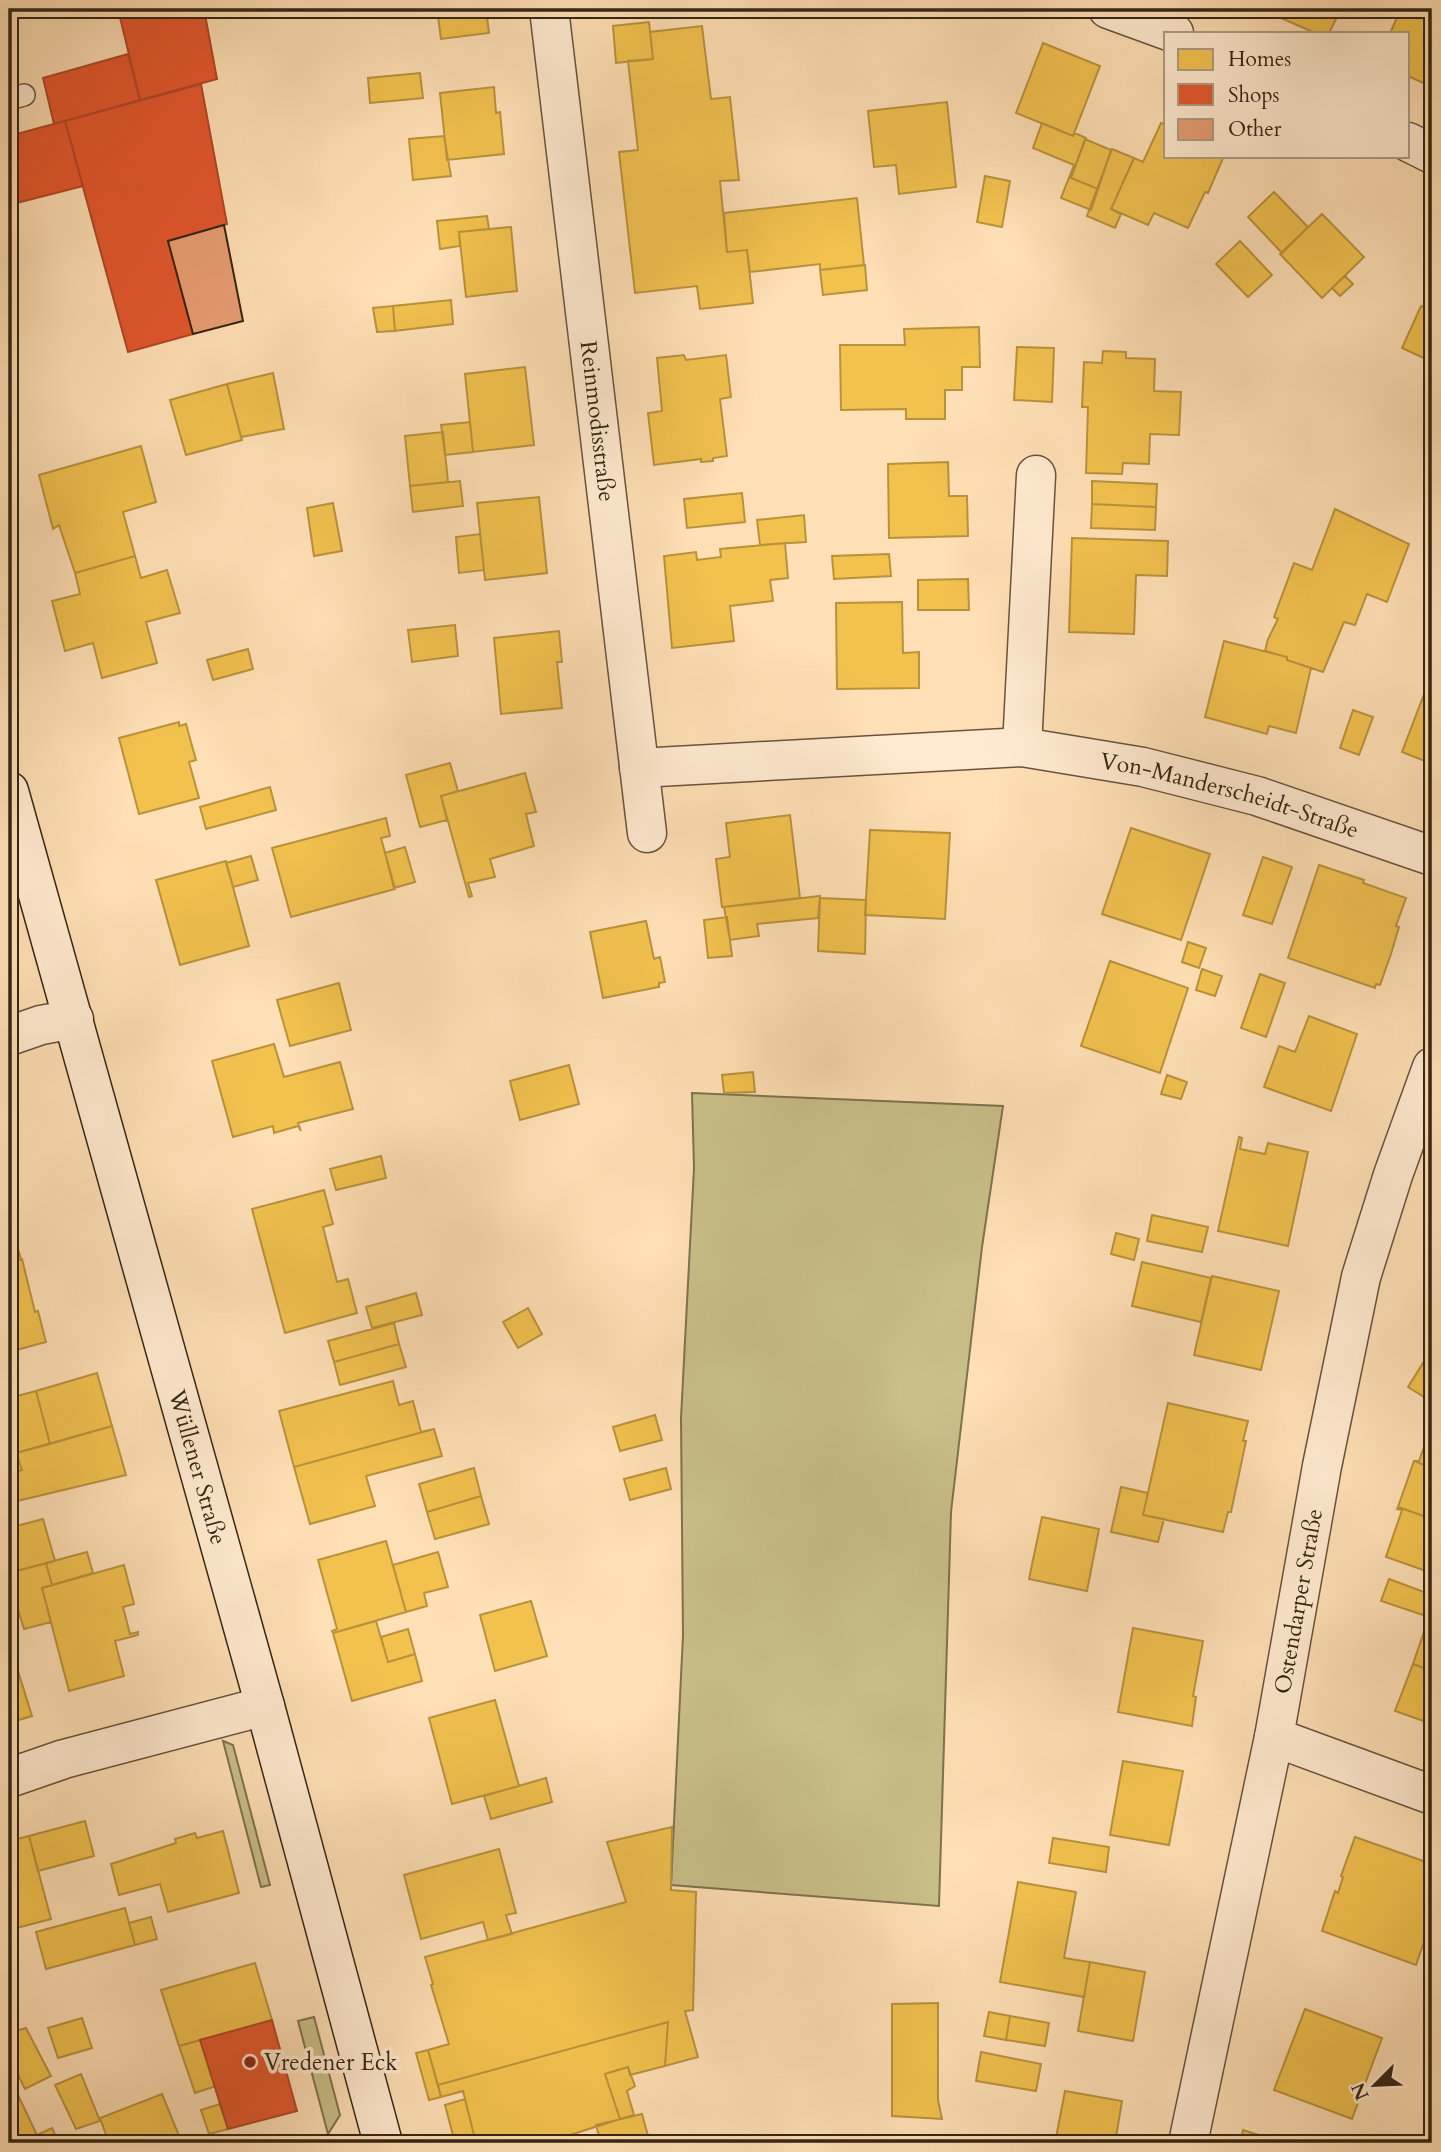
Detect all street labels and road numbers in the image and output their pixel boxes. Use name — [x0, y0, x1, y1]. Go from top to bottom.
street label: Reinmodisstraße — [573, 339, 623, 503]
street label: Von-Manderscheidt-Straße — [1098, 745, 1363, 845]
street label: Wüllener Straße — [161, 1385, 235, 1548]
street label: Ostendarper Straße — [1266, 1506, 1330, 1696]

